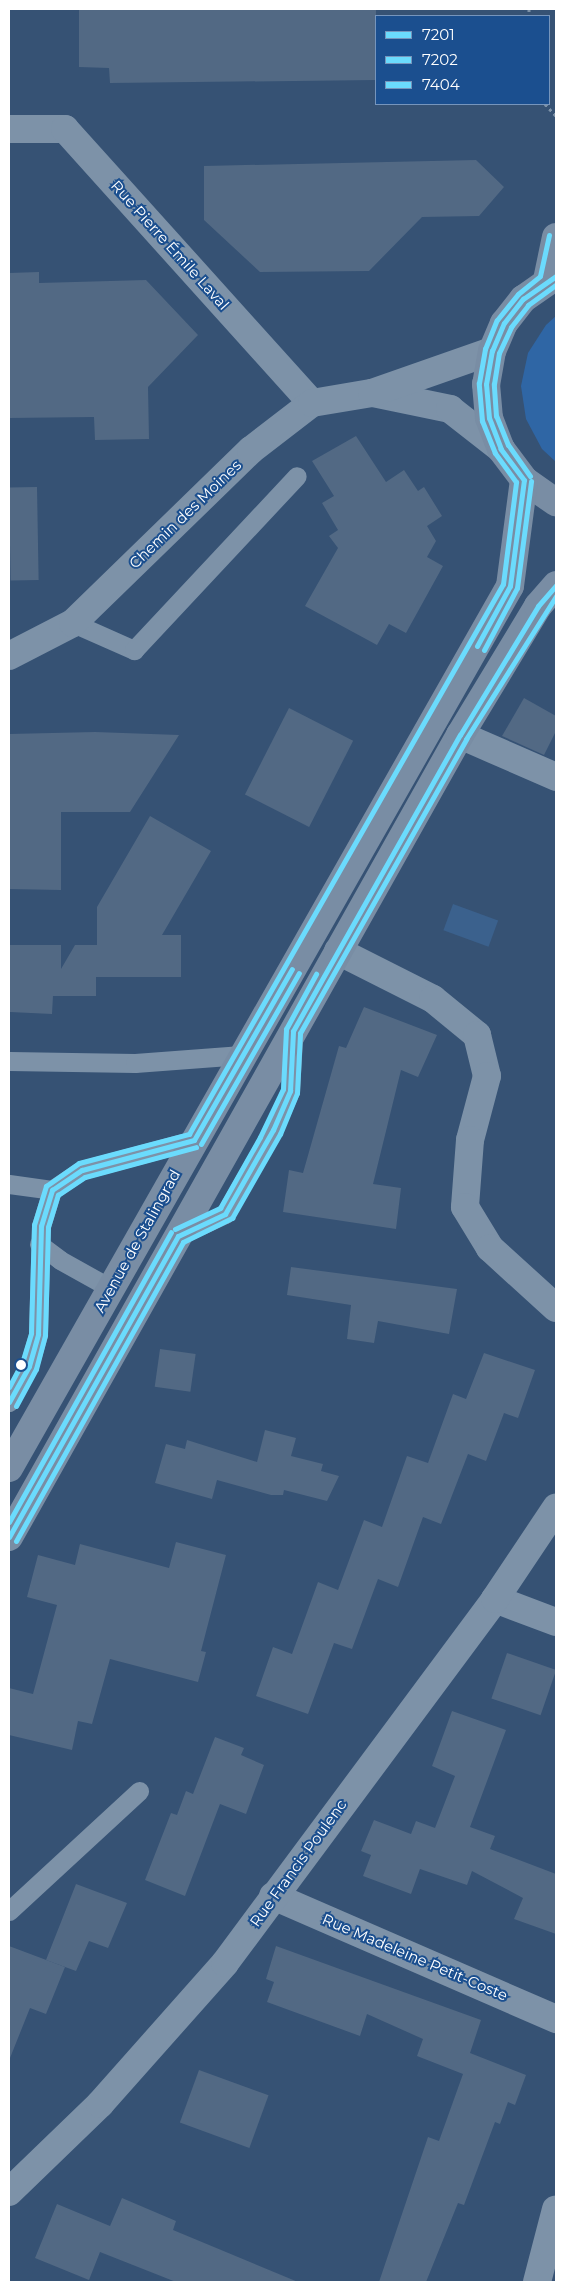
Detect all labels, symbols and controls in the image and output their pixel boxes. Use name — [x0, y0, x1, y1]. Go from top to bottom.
legend — [375, 15, 550, 105]
text: 7201 — [422, 25, 455, 44]
text: 7202 — [422, 50, 458, 69]
text: 7404 — [422, 75, 460, 94]
street label: Rue Pierre Émile Laval — [107, 177, 233, 313]
street label: Chemin des Moines — [125, 456, 245, 572]
street label: Avenue de Stalingrad — [90, 1166, 184, 1316]
unlabelled marker — [16, 1360, 26, 1370]
street label: Rue Francis Poulenc — [246, 1796, 350, 1930]
street label: Rue Madeleine Petit-Coste — [319, 1910, 511, 2004]

